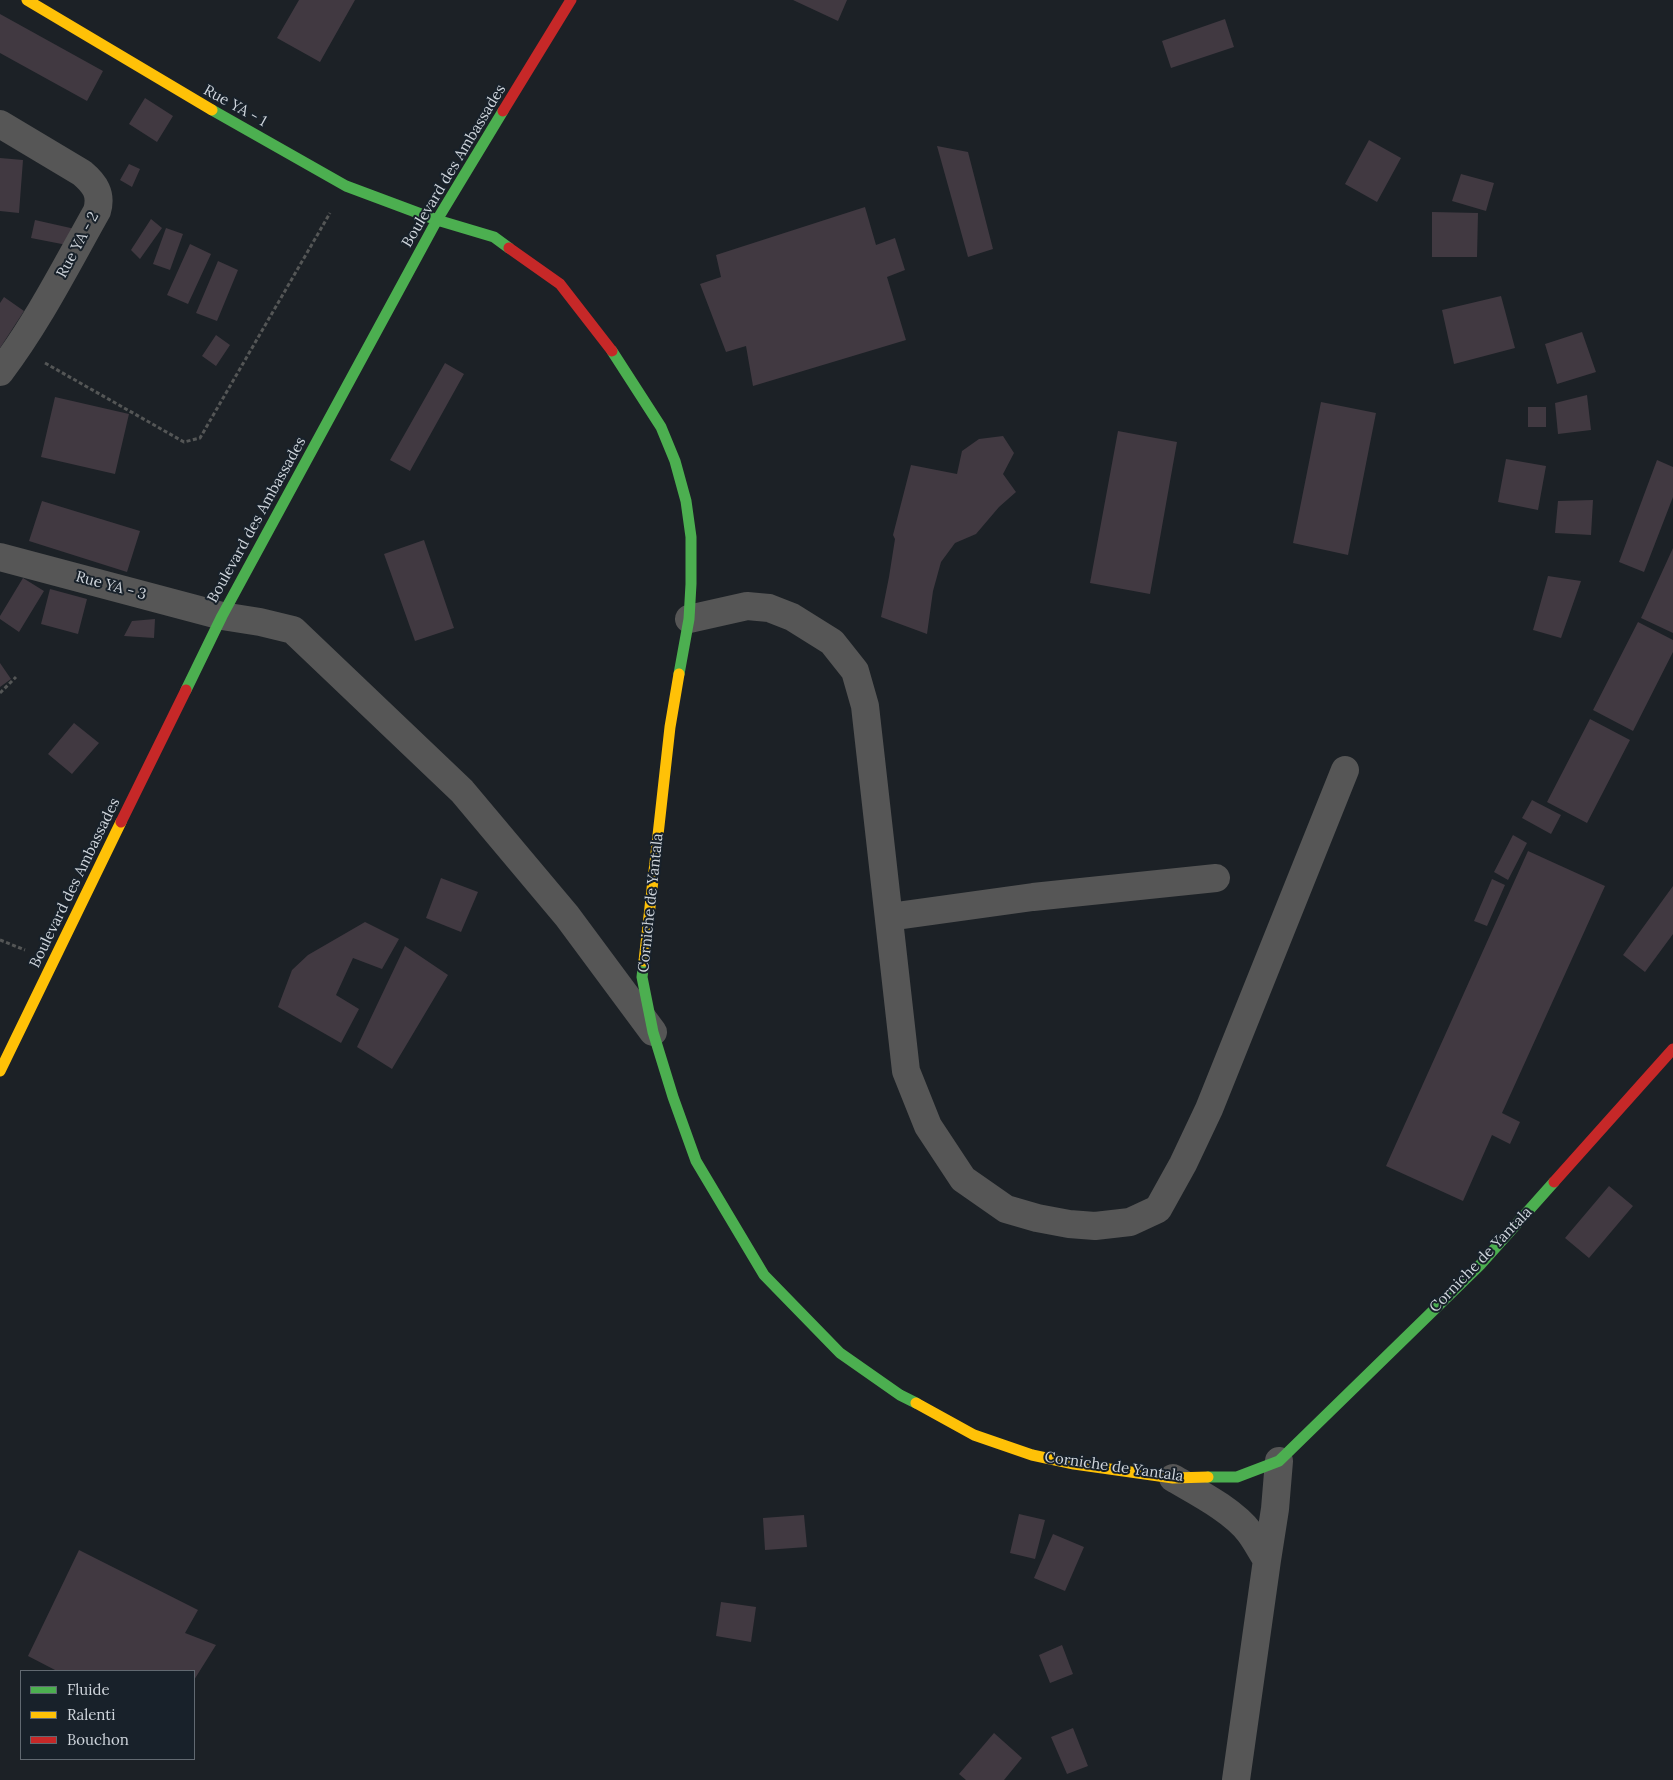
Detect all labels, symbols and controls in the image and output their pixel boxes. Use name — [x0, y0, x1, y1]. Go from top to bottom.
street label: Rue YA - 1 — [200, 81, 270, 131]
street label: Boulevard des Ambassades — [398, 81, 510, 251]
street label: Rue YA - 2 — [53, 209, 103, 281]
street label: Boulevard des Ambassades — [204, 434, 310, 606]
street label: Rue YA - 3 — [74, 568, 148, 604]
street label: Boulevard des Ambassades — [26, 795, 124, 971]
street label: Corniche de Yantala — [635, 832, 667, 974]
street label: Corniche de Yantala — [1426, 1203, 1536, 1317]
street label: Corniche de Yantala — [1043, 1448, 1185, 1486]
legend — [20, 1670, 195, 1760]
text: Fluide — [67, 1680, 110, 1699]
text: Ralenti — [67, 1705, 115, 1724]
text: Bouchon — [67, 1730, 129, 1749]

